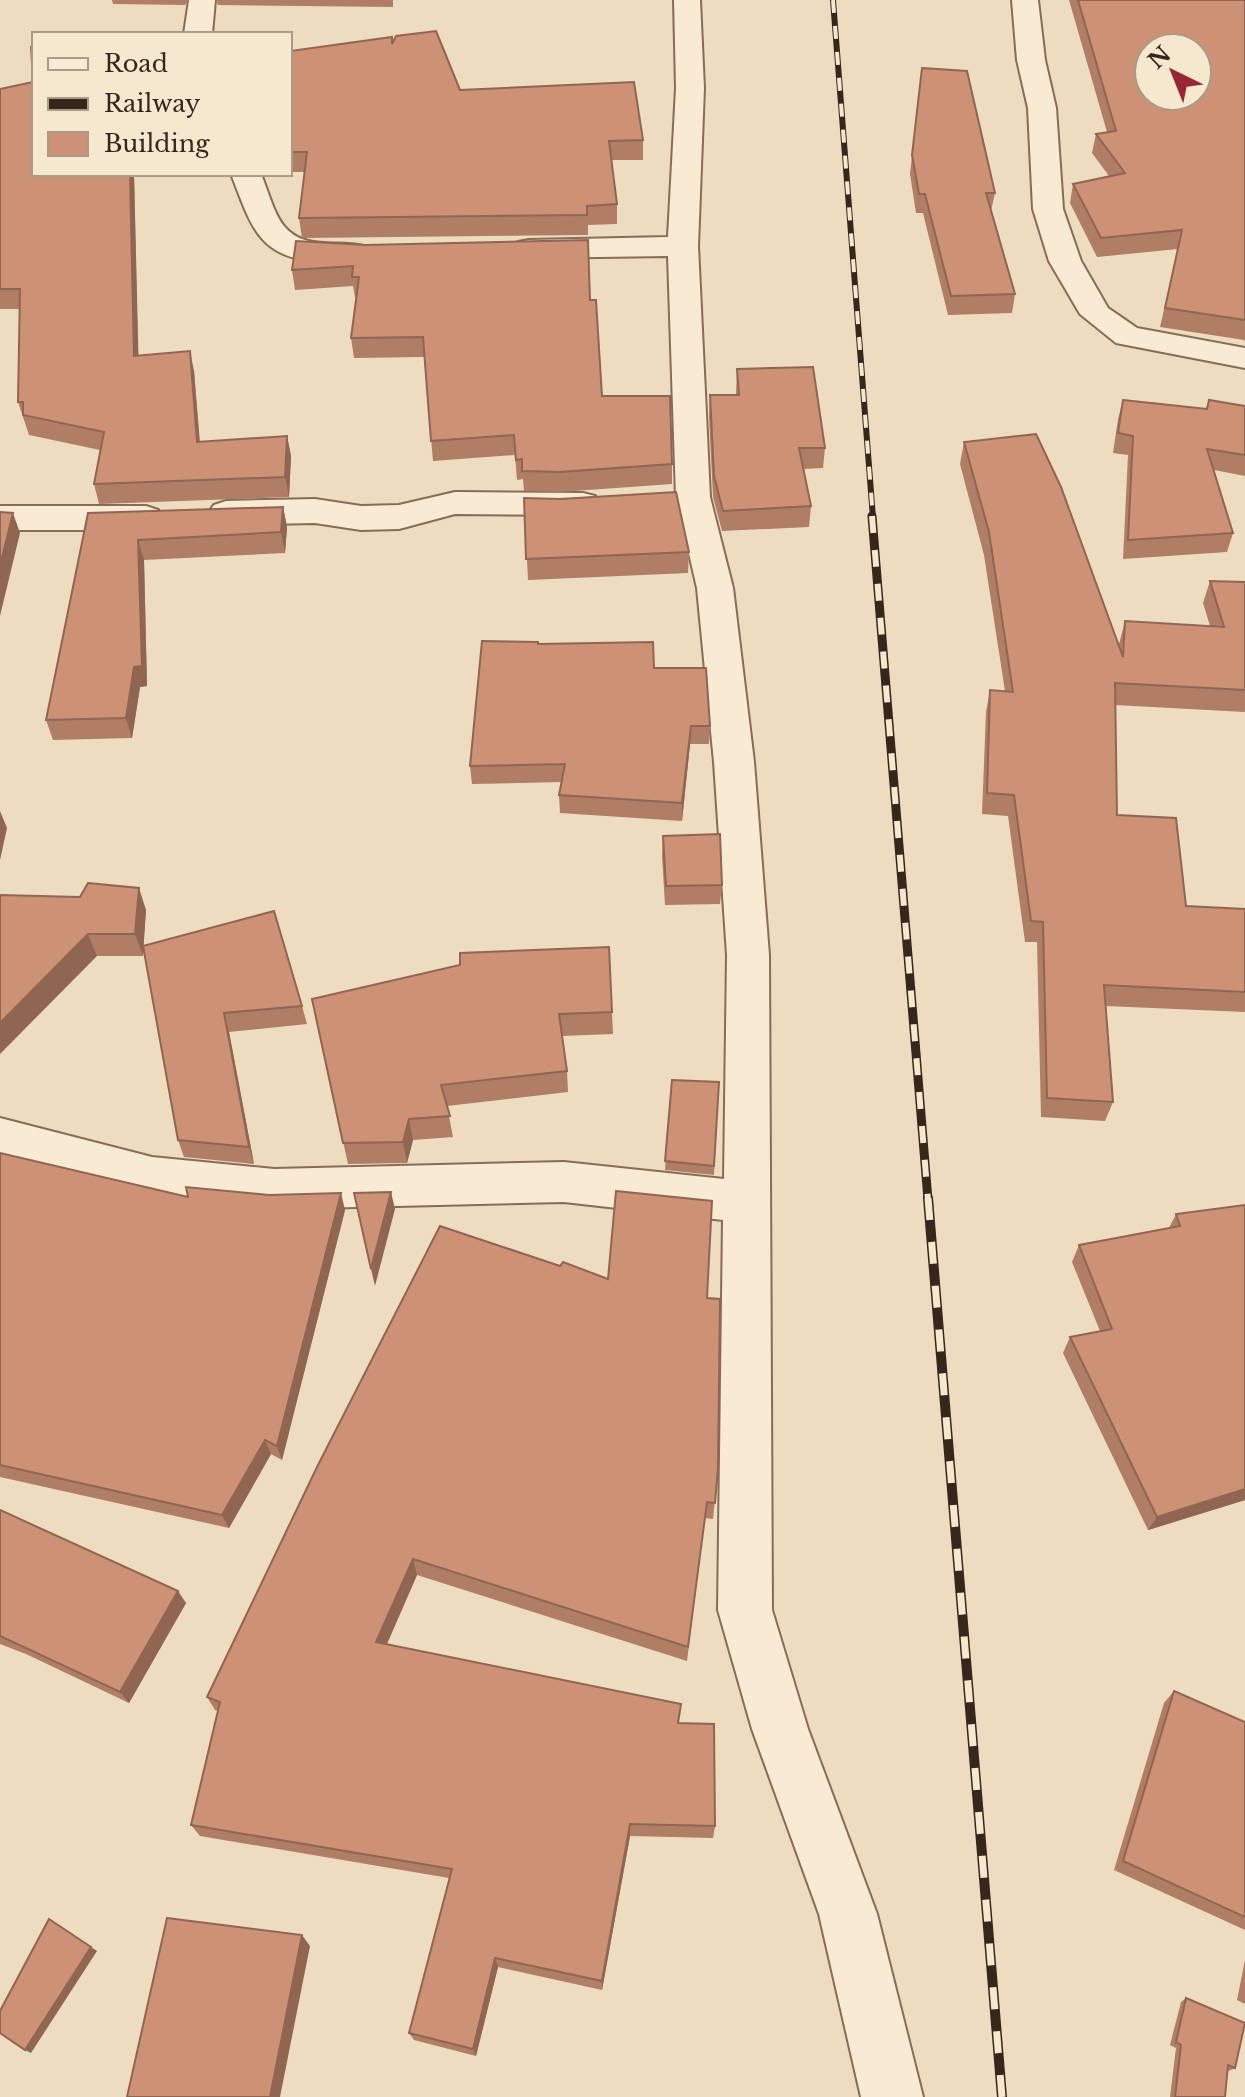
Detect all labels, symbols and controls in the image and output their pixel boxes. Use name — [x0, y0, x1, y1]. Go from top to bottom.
legend — [32, 32, 292, 176]
north arrow — [1133, 32, 1213, 112]
text: N — [1143, 41, 1177, 75]
text: Road — [104, 49, 168, 78]
text: Railway — [104, 89, 201, 118]
text: Building — [104, 129, 210, 158]

